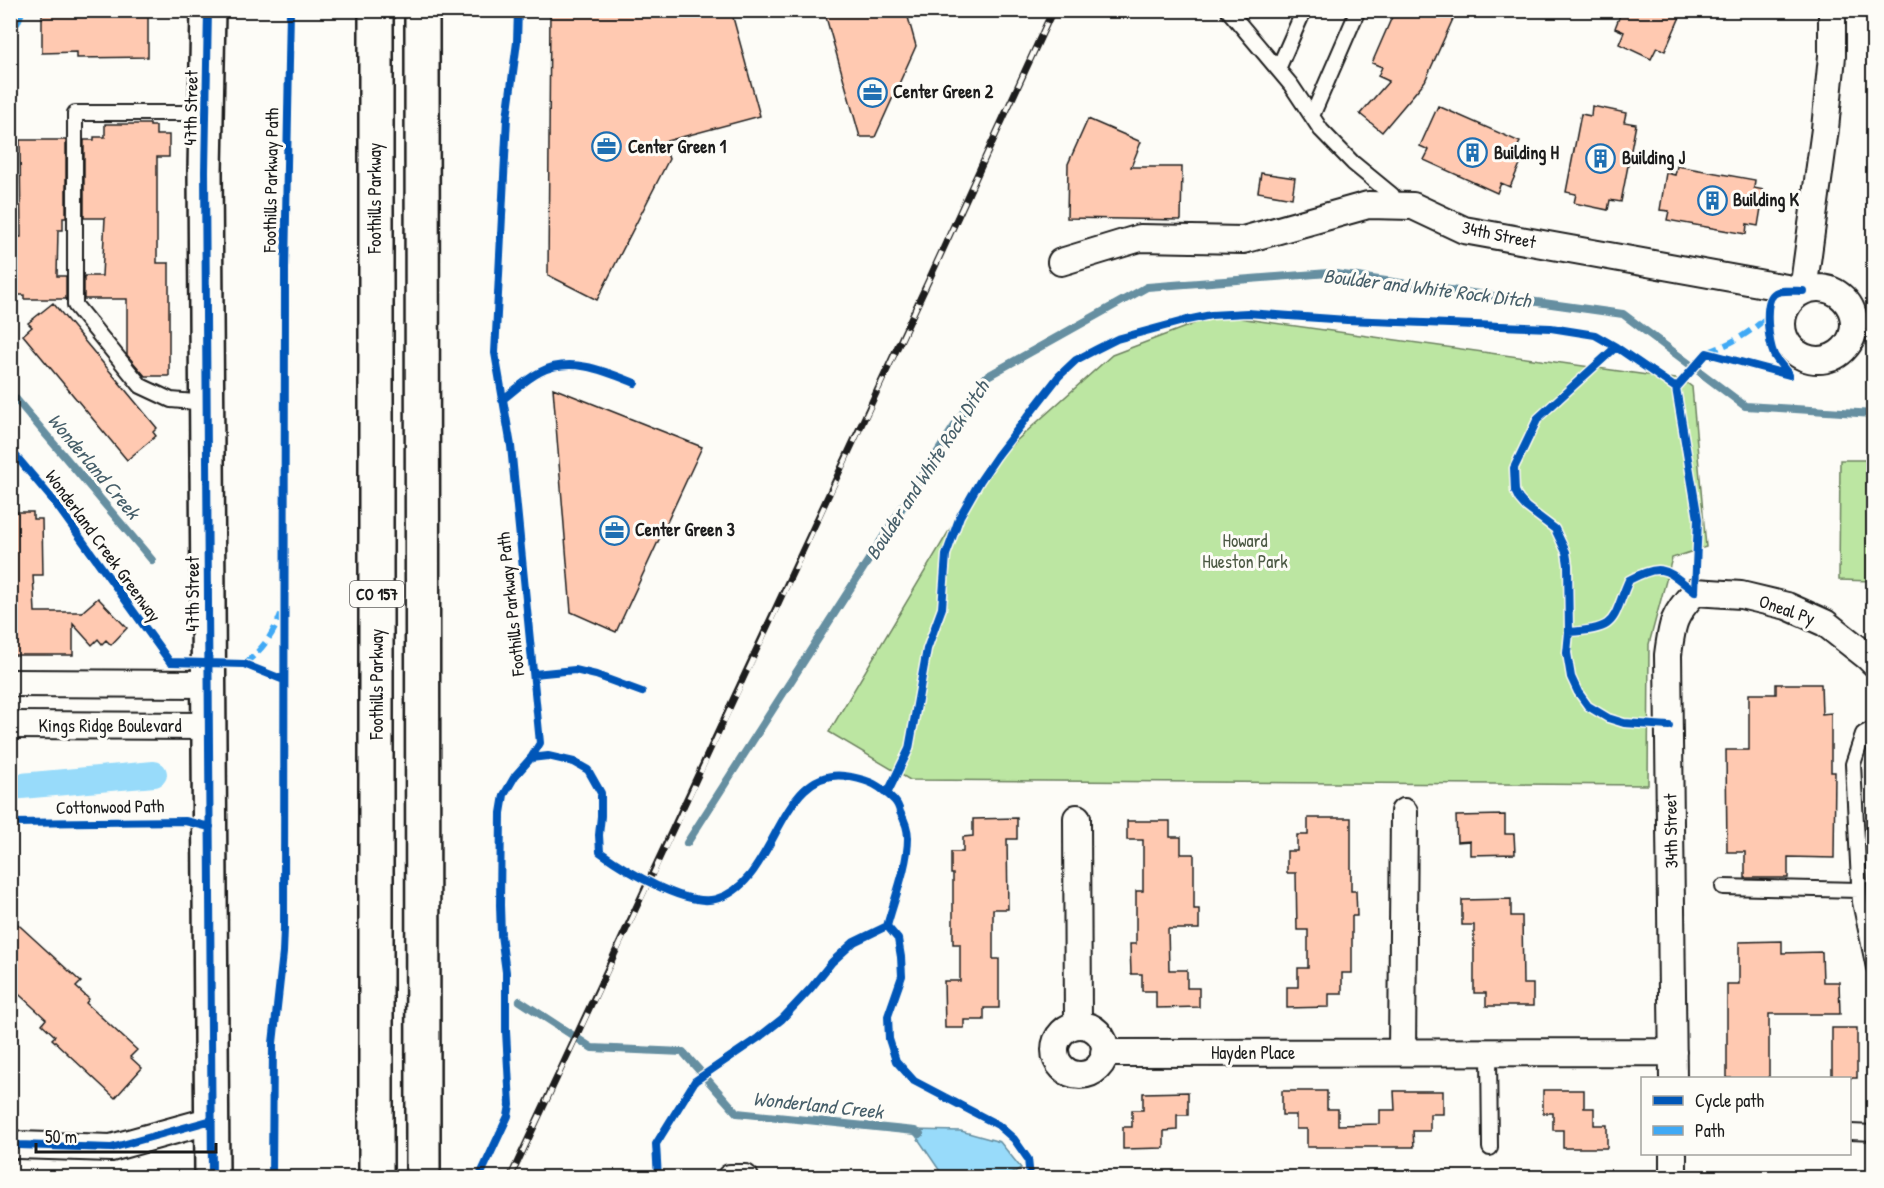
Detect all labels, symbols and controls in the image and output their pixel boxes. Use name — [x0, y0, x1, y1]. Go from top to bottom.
street label: 47th Street — [177, 69, 204, 146]
office icon: Center Green 2 — [856, 76, 888, 108]
place label: Center Green 2 — [893, 79, 994, 104]
street label: Foothills Parkway Path — [257, 107, 284, 253]
office icon: Center Green 1 — [591, 131, 623, 163]
place label: Center Green 1 — [628, 134, 727, 159]
building icon: Building H — [1457, 137, 1489, 169]
place label: Building H — [1494, 140, 1559, 166]
street label: Foothills Parkway — [362, 142, 387, 255]
building icon: Building J — [1585, 142, 1617, 174]
place label: Building J — [1622, 145, 1685, 171]
building icon: Building K — [1696, 184, 1728, 216]
place label: Building K — [1733, 187, 1799, 213]
street label: 34th Street — [1460, 215, 1539, 255]
water label: Boulder and White Rock Ditch — [1322, 261, 1534, 314]
water label: Boulder and White Rock Ditch — [859, 374, 996, 564]
water label: Wonderland Creek — [42, 407, 148, 526]
street label: Wonderland Creek Greenway — [40, 465, 167, 627]
office icon: Center Green 3 — [598, 514, 630, 546]
place label: Center Green 3 — [635, 517, 735, 542]
park label: Howard Hueston Park — [1202, 528, 1288, 574]
street label: Foothills Parkway Path — [490, 530, 531, 678]
street label: 47th Street — [180, 555, 205, 632]
road number: CO 157 — [350, 581, 404, 607]
street label: Oneal Py — [1756, 588, 1819, 631]
street label: Foothills Parkway — [364, 628, 389, 741]
street label: Kings Ridge Boulevard — [39, 713, 181, 738]
street label: Cottonwood Path — [56, 793, 165, 820]
street label: 34th Street — [1657, 793, 1684, 869]
street label: Hayden Place — [1211, 1040, 1295, 1065]
legend — [1641, 1077, 1851, 1155]
water label: Wonderland Creek — [752, 1084, 886, 1125]
text: Cycle path — [1695, 1088, 1765, 1113]
scale bar — [36, 1116, 216, 1154]
text: Path — [1695, 1118, 1725, 1143]
text: 50 m — [45, 1124, 77, 1149]

